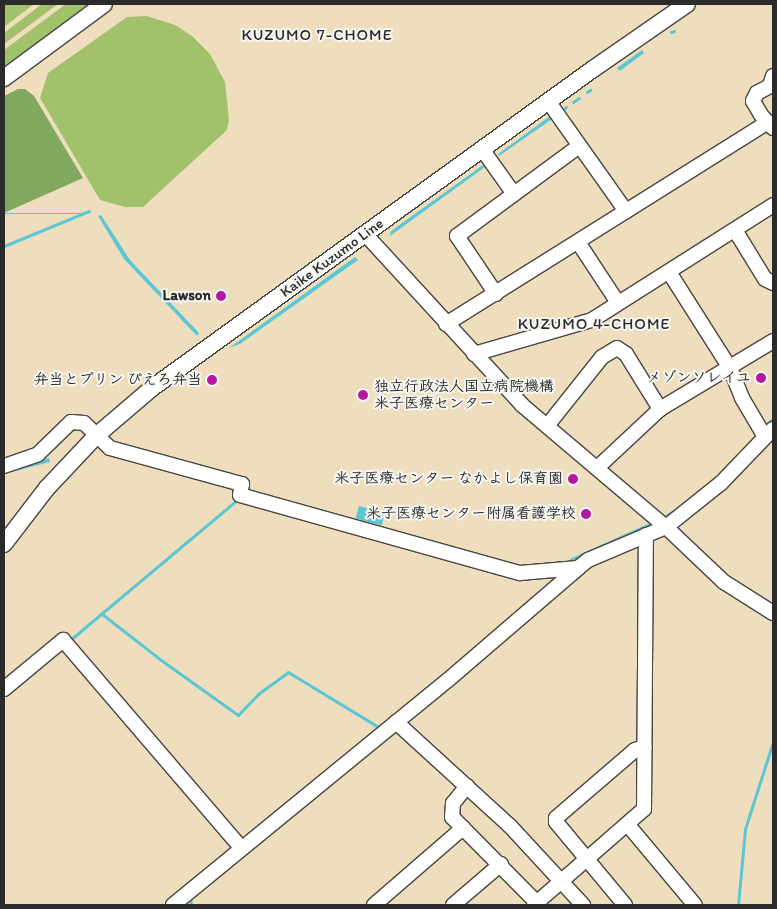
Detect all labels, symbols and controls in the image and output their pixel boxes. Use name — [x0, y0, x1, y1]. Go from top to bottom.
district label: KUZUMO 7-CHOME — [240, 25, 394, 45]
street label: Kaike Kuzumo Line — [277, 215, 387, 301]
place label: Lawson — [163, 287, 211, 305]
marker: Lawson — [215, 290, 227, 302]
district label: KUZUMO 4-CHOME — [516, 314, 672, 334]
place label: メゾンソレイユ — [646, 369, 751, 387]
place label: 弁当とプリン ぴえろ弁当 — [34, 371, 202, 389]
marker: メゾンソレイユ — [755, 372, 767, 384]
marker: 弁当とプリン ぴえろ弁当 — [206, 374, 218, 386]
place label: 独立行政法人国立病院機構 米子医療センター — [374, 377, 554, 412]
marker: 独立行政法人国立病院機構 米子医療センター — [356, 388, 370, 402]
place label: 米子医療センター なかよし保育園 — [335, 470, 563, 488]
marker: 米子医療センター なかよし保育園 — [567, 473, 579, 485]
place label: 米子医療センター附属看護学校 — [366, 505, 576, 523]
marker: 米子医療センター附属看護学校 — [580, 508, 592, 520]

